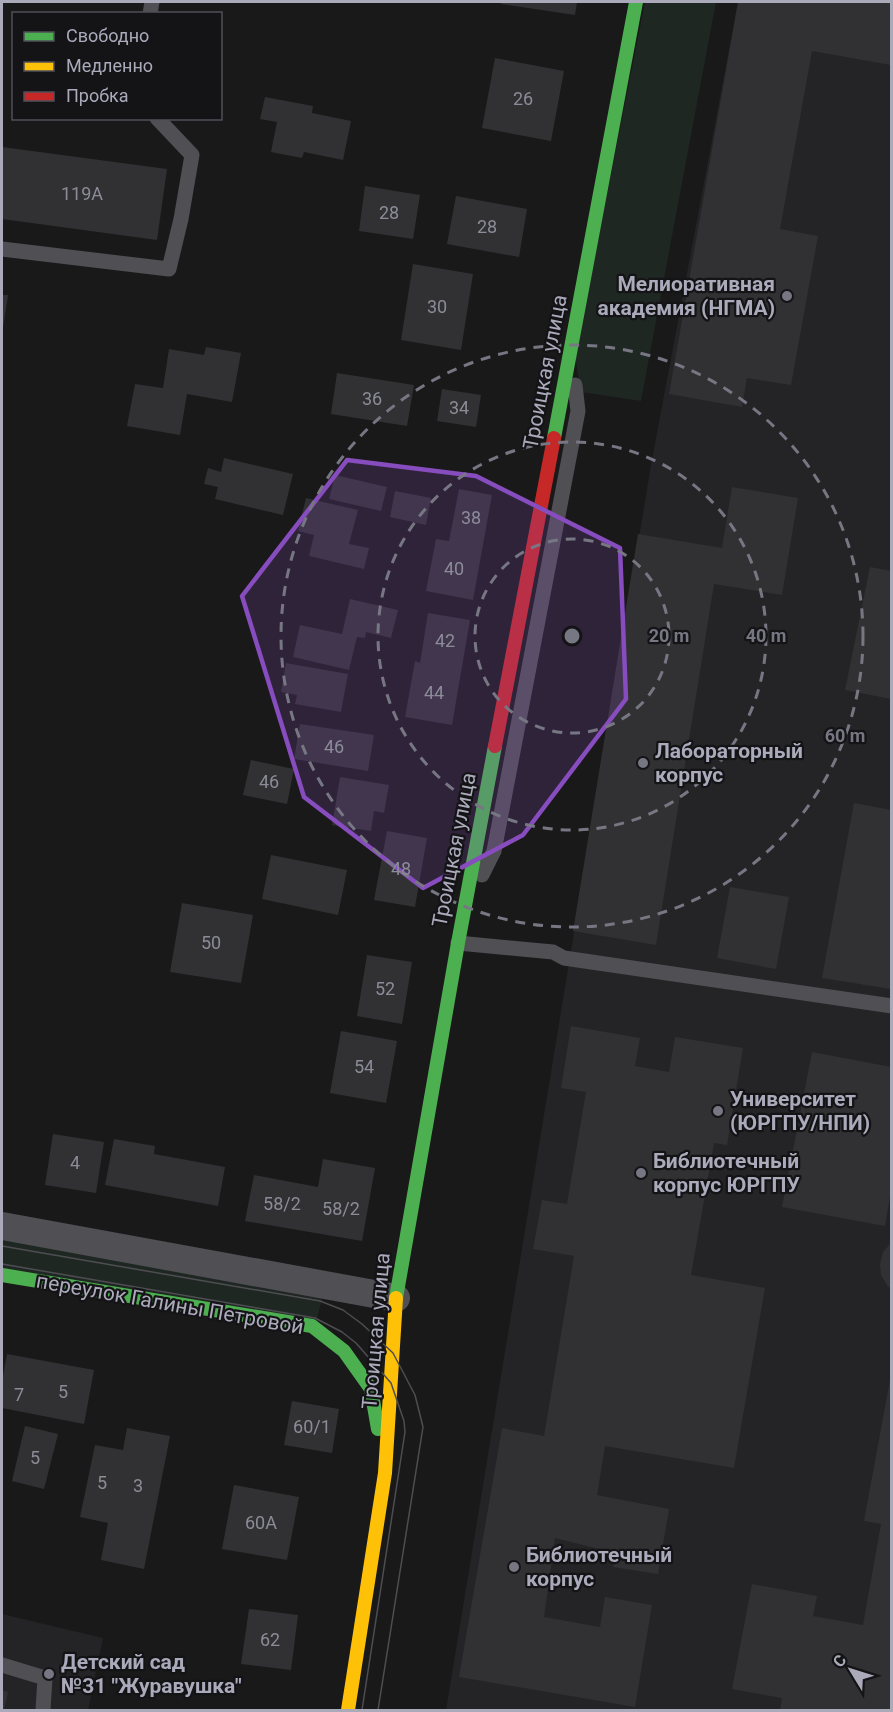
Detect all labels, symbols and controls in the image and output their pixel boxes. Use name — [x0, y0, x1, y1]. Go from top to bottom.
legend — [12, 12, 222, 120]
text: Свободно — [66, 25, 149, 46]
text: Медленно — [66, 55, 153, 76]
text: Пробка — [66, 85, 129, 106]
house number: 26 — [513, 88, 533, 109]
house number: 119А — [61, 183, 103, 204]
house number: 28 — [379, 202, 399, 223]
house number: 28 — [477, 216, 497, 237]
place label: Мелиоративная академия (НГМА) — [597, 272, 775, 320]
marker: Мелиоративная академия (НГМА) — [780, 289, 794, 303]
street label: Троицкая улица — [518, 293, 572, 451]
house number: 30 — [427, 296, 447, 317]
house number: 36 — [362, 388, 382, 409]
house number: 34 — [449, 397, 469, 418]
house number: 38 — [461, 507, 481, 528]
house number: 40 — [444, 558, 464, 579]
text: 20 m — [649, 625, 689, 646]
text: 40 m — [746, 625, 786, 646]
centre of rings — [562, 626, 582, 646]
house number: 42 — [435, 630, 455, 651]
house number: 44 — [424, 682, 444, 703]
text: 60 m — [825, 725, 865, 746]
house number: 46 — [324, 736, 344, 757]
place label: Лабораторный корпус — [655, 739, 803, 787]
marker: Лабораторный корпус — [636, 756, 650, 770]
house number: 46 — [259, 771, 279, 792]
street label: Троицкая улица — [427, 771, 481, 929]
house number: 48 — [391, 858, 411, 879]
house number: 50 — [201, 932, 221, 953]
house number: 52 — [375, 978, 395, 999]
house number: 54 — [354, 1056, 374, 1077]
place label: Университет (ЮРГПУ/НПИ) — [730, 1087, 870, 1135]
marker: Университет (ЮРГПУ/НПИ) — [711, 1104, 725, 1118]
place label: Библиотечный корпус ЮРГПУ — [653, 1149, 800, 1197]
house number: 4 — [70, 1152, 80, 1173]
marker: Библиотечный корпус ЮРГПУ — [634, 1166, 648, 1180]
house number: 58/2 — [263, 1193, 301, 1214]
house number: 58/2 — [322, 1198, 360, 1219]
street label: Троицкая улица — [357, 1252, 395, 1410]
street label: переулок Галины Петровой — [34, 1269, 306, 1339]
house number: 5 — [58, 1381, 68, 1402]
house number: 7 — [14, 1384, 24, 1405]
house number: 60/1 — [293, 1416, 331, 1437]
house number: 5 — [30, 1447, 40, 1468]
house number: 5 — [97, 1472, 107, 1493]
house number: 3 — [133, 1475, 143, 1496]
house number: 60А — [245, 1512, 277, 1533]
place label: Библиотечный корпус — [526, 1543, 672, 1591]
marker: Библиотечный корпус — [507, 1560, 521, 1574]
house number: 62 — [260, 1629, 280, 1650]
north arrow — [821, 1640, 881, 1700]
place label: Детский сад №31 "Журавушка" — [61, 1650, 242, 1698]
text: С — [829, 1651, 850, 1671]
marker: Детский сад №31 "Журавушка" — [42, 1667, 56, 1681]

